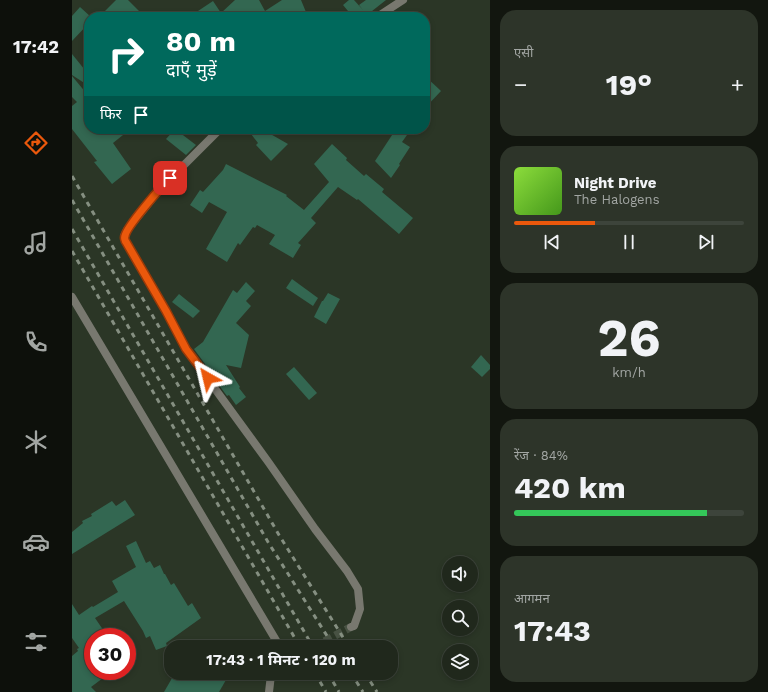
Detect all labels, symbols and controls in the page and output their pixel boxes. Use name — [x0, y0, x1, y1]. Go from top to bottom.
text: 80 m — [166, 25, 236, 58]
icon: right — [100, 28, 152, 80]
text: 17:42 — [13, 36, 59, 57]
text: एसी — [514, 45, 533, 60]
text: दाएँ मुड़ें — [166, 59, 217, 80]
text: 19° — [606, 67, 652, 102]
text: − — [514, 72, 527, 97]
text: + — [731, 72, 744, 97]
icon: arrive — [130, 104, 152, 126]
text: फिर — [100, 105, 122, 123]
icon: directions — [22, 129, 50, 157]
pin — [153, 161, 187, 195]
icon: arrive — [159, 167, 181, 189]
text: Night Drive — [574, 174, 657, 192]
text: The Halogens — [574, 192, 660, 207]
icon: music — [22, 229, 50, 257]
icon: previous — [541, 231, 563, 253]
icon: pause — [618, 231, 640, 253]
icon: next — [695, 231, 717, 253]
text: 26 — [597, 308, 661, 369]
icon: phone — [22, 328, 50, 356]
position arrow — [187, 357, 229, 399]
text: km/h — [612, 365, 646, 380]
icon: climate — [22, 428, 50, 456]
text: रेंज · 84% — [514, 448, 568, 463]
text: 420 km — [514, 470, 626, 505]
icon: car — [22, 528, 50, 556]
map controls — [442, 556, 478, 680]
button: sound — [442, 556, 478, 592]
text: आगमन — [514, 591, 550, 606]
button: search — [442, 600, 478, 636]
text: 17:43 — [514, 613, 591, 648]
icon: filters — [22, 628, 50, 656]
speed limit sign: 30 — [84, 628, 136, 680]
button: layers — [442, 644, 478, 680]
text: 17:43 · 1 मिनट · 120 m — [206, 651, 356, 669]

